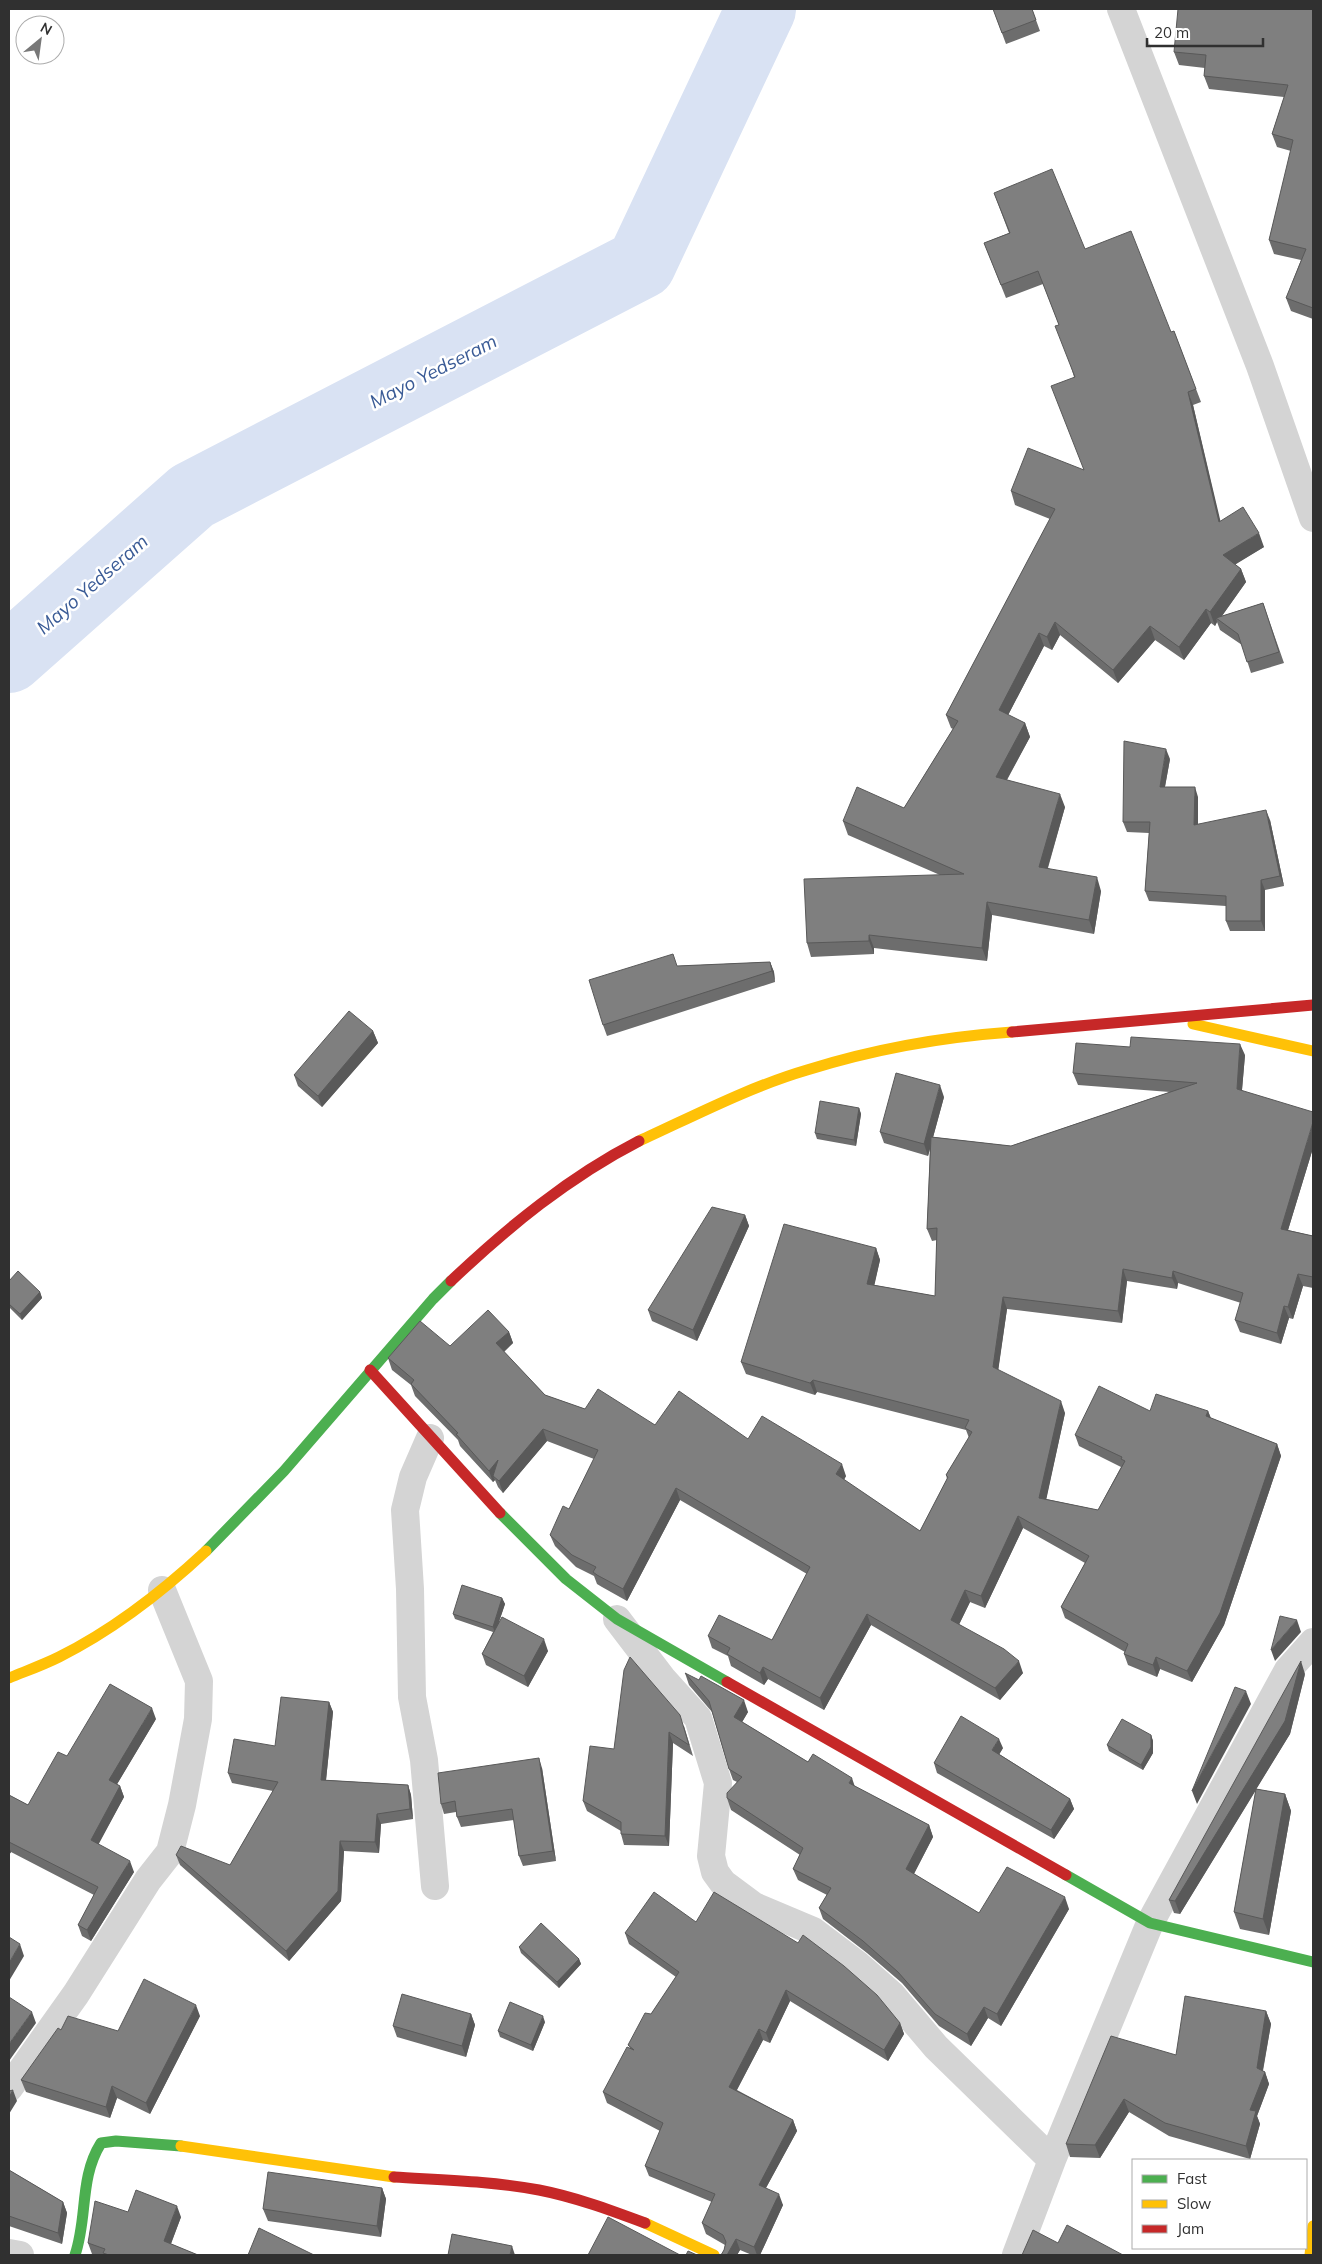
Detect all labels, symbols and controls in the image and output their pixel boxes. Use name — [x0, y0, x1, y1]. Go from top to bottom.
north arrow — [15, 15, 65, 65]
scale bar — [1147, 15, 1263, 47]
text: N — [37, 18, 55, 39]
text: 20 m — [1154, 23, 1189, 42]
water label: Mayo Yedseram — [365, 329, 501, 413]
water label: Mayo Yedseram — [31, 529, 153, 639]
legend — [1132, 2159, 1307, 2249]
text: Fast — [1177, 2169, 1207, 2188]
text: Slow — [1177, 2194, 1211, 2213]
text: Jam — [1177, 2219, 1204, 2238]

